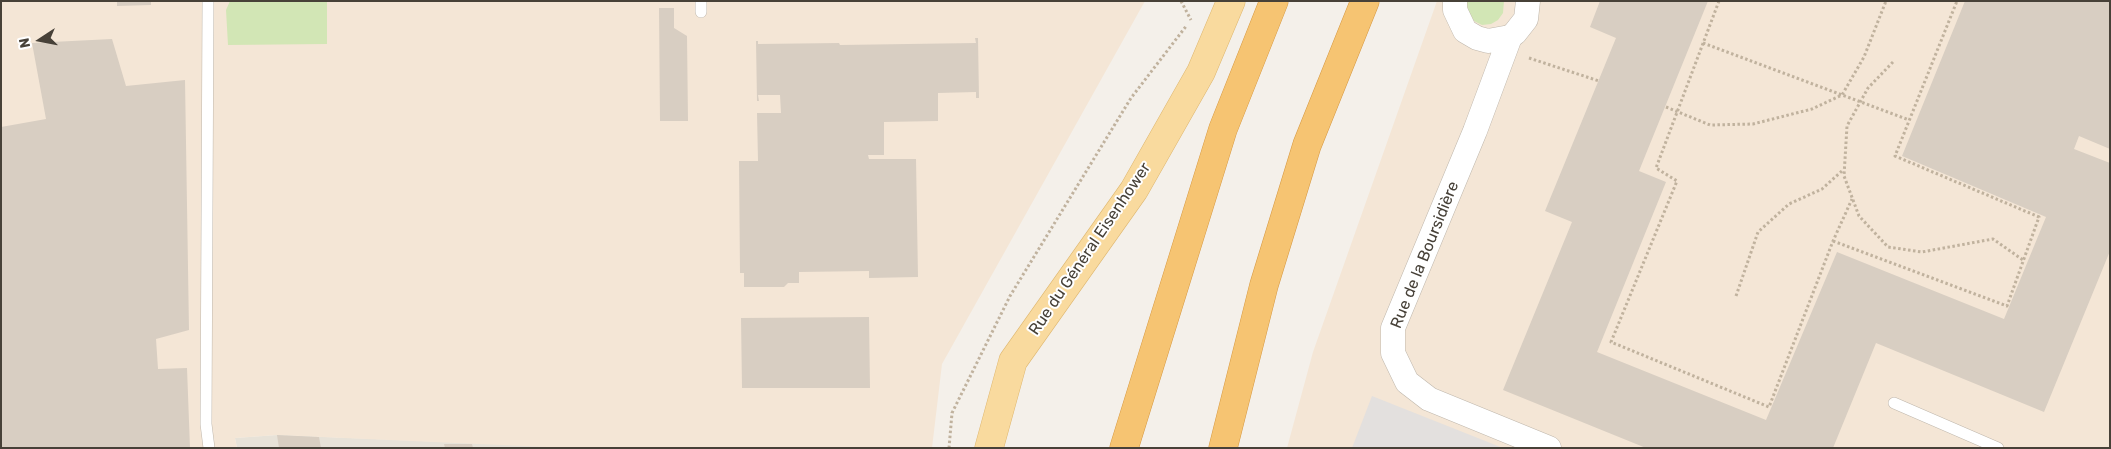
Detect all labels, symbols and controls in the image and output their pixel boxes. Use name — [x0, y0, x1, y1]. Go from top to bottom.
north arrow — [15, 15, 65, 65]
text: N — [15, 36, 34, 50]
street label: Rue du Général Eisenhower — [1025, 159, 1155, 339]
street label: Rue de la Boursidière — [1387, 179, 1463, 331]

